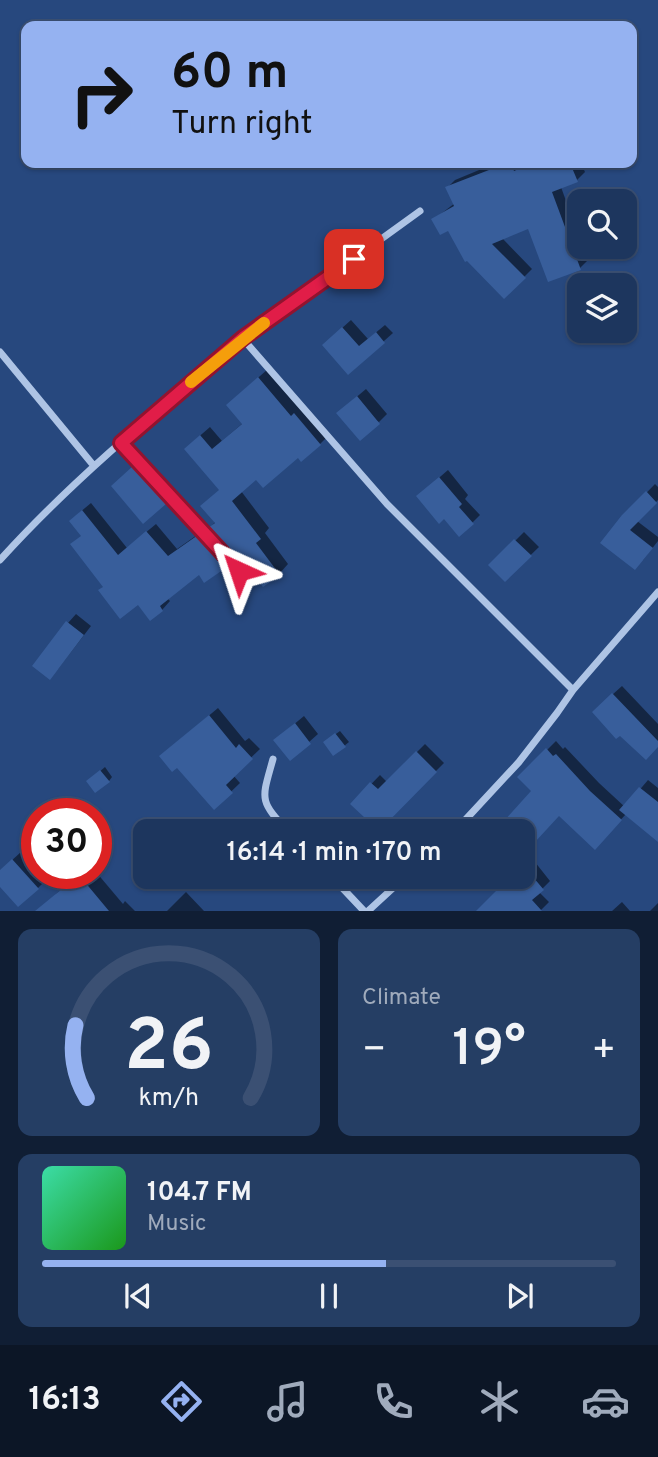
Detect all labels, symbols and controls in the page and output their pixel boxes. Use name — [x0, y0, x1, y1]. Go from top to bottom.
text: 60 m — [171, 44, 289, 106]
icon: right — [56, 49, 147, 140]
text: Turn right — [171, 105, 313, 145]
map controls — [567, 189, 637, 343]
button: search — [567, 189, 637, 259]
pin — [324, 229, 384, 289]
icon: arrive — [335, 240, 373, 278]
button: layers — [567, 273, 637, 343]
position arrow — [202, 534, 276, 608]
speed limit sign: 30 — [21, 798, 112, 889]
text: 16:14 · 1 min · 170 m — [227, 837, 441, 870]
text: Climate — [362, 984, 441, 1013]
text: 26 — [124, 1005, 214, 1097]
text: 19° — [452, 1018, 526, 1084]
text: − — [362, 1027, 387, 1076]
text: + — [591, 1027, 616, 1076]
text: km/h — [139, 1083, 199, 1115]
text: 104.7 FM — [147, 1177, 252, 1210]
text: Music — [147, 1210, 207, 1239]
icon: previous — [119, 1277, 157, 1315]
icon: pause — [310, 1277, 348, 1315]
icon: next — [501, 1277, 539, 1315]
icon: directions — [157, 1377, 206, 1426]
icon: music — [263, 1377, 312, 1426]
icon: phone — [369, 1377, 418, 1426]
icon: climate — [475, 1377, 524, 1426]
icon: car — [581, 1377, 630, 1426]
text: 16:13 — [28, 1381, 101, 1421]

